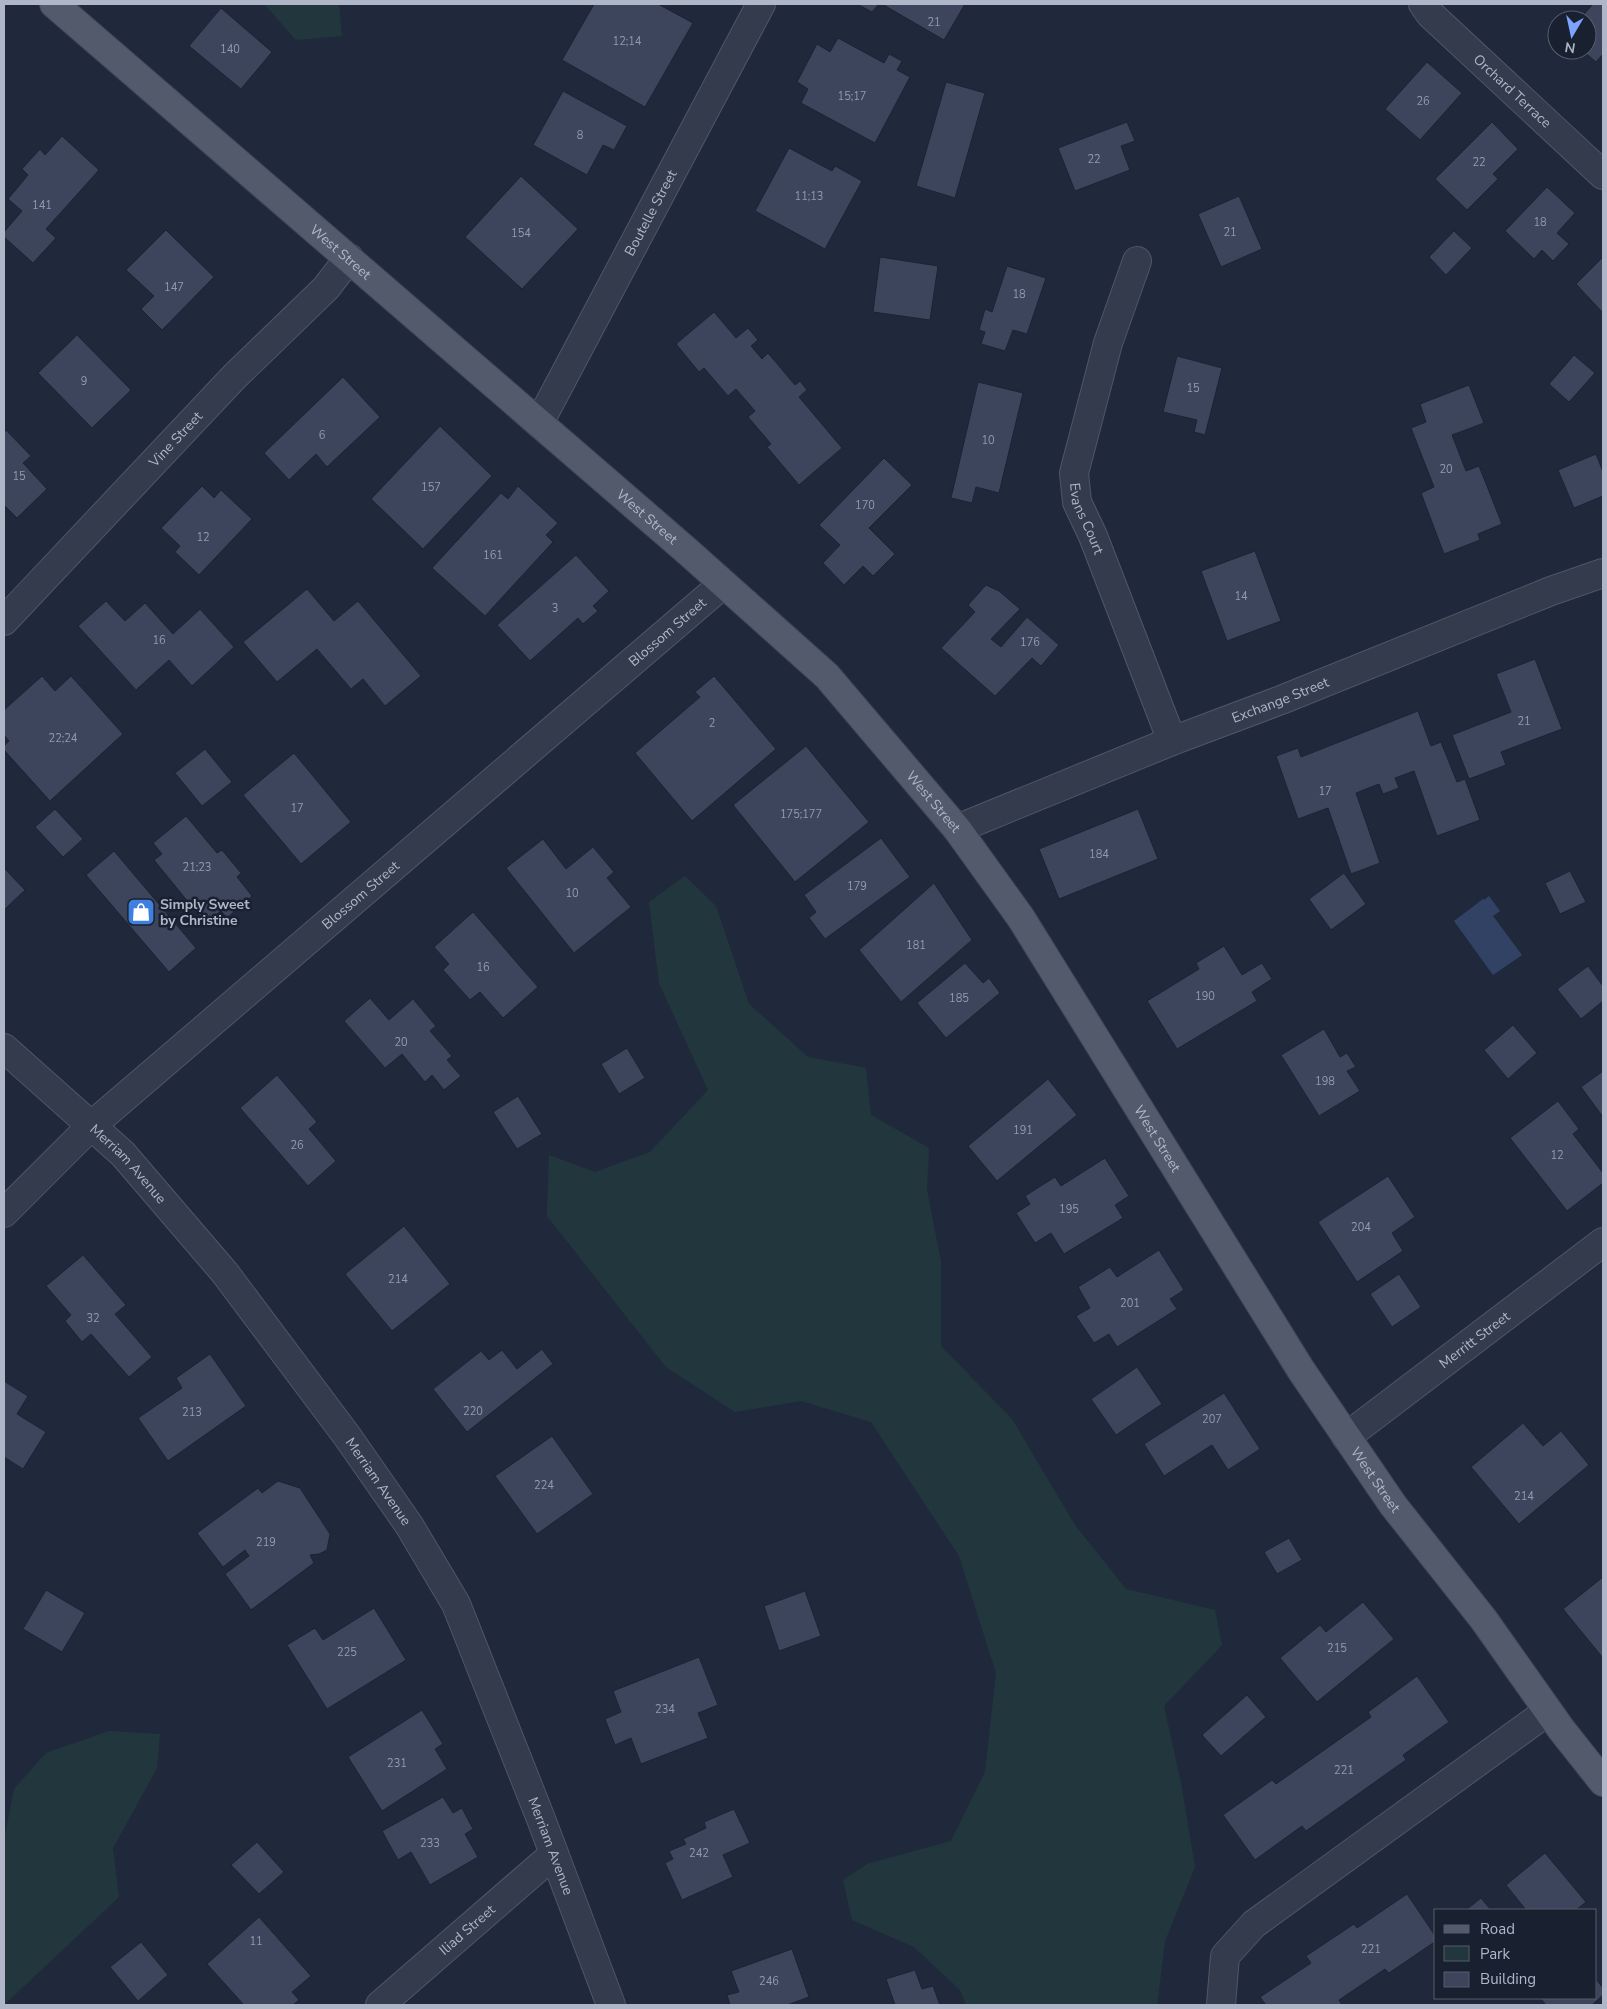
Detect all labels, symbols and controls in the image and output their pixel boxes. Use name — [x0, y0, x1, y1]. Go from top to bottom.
north arrow — [1547, 10, 1597, 60]
house number: 21 — [927, 15, 941, 30]
house number: 12;14 — [613, 34, 642, 49]
text: N — [1563, 37, 1577, 58]
house number: 140 — [220, 42, 240, 57]
street label: Orchard Terrace — [1469, 50, 1556, 132]
house number: 15;17 — [838, 89, 866, 104]
house number: 26 — [1416, 94, 1430, 109]
house number: 8 — [577, 128, 584, 143]
house number: 22 — [1087, 152, 1101, 167]
house number: 22 — [1472, 155, 1486, 170]
street label: Boutelle Street — [620, 166, 681, 259]
house number: 11;13 — [795, 189, 823, 204]
house number: 141 — [32, 198, 52, 213]
house number: 18 — [1533, 215, 1547, 230]
street label: West Street — [306, 220, 376, 284]
house number: 21 — [1223, 225, 1237, 240]
house number: 154 — [511, 226, 531, 241]
house number: 147 — [164, 280, 184, 295]
house number: 18 — [1012, 287, 1026, 302]
house number: 9 — [81, 374, 87, 389]
house number: 15 — [1186, 381, 1200, 396]
street label: Vine Street — [144, 407, 207, 472]
house number: 6 — [319, 428, 326, 443]
house number: 10 — [981, 433, 995, 448]
house number: 20 — [1439, 462, 1453, 477]
house number: 15 — [12, 469, 26, 484]
house number: 157 — [421, 480, 441, 495]
street label: Evans Court — [1066, 482, 1109, 557]
street label: West Street — [612, 485, 682, 549]
house number: 170 — [855, 498, 875, 513]
house number: 12 — [196, 530, 210, 545]
house number: 161 — [483, 548, 503, 563]
house number: 14 — [1234, 589, 1248, 604]
street label: Blossom Street — [624, 593, 710, 671]
house number: 3 — [552, 601, 558, 616]
house number: 16 — [152, 633, 166, 648]
house number: 176 — [1020, 635, 1040, 650]
street label: Exchange Street — [1229, 672, 1332, 727]
house number: 21 — [1517, 714, 1531, 729]
house number: 2 — [709, 716, 715, 731]
house number: 22;24 — [49, 731, 78, 746]
street label: West Street — [902, 767, 965, 837]
house number: 17 — [1318, 784, 1332, 799]
house number: 17 — [290, 801, 304, 816]
house number: 175;177 — [780, 807, 822, 822]
house number: 184 — [1089, 847, 1109, 862]
street label: Blossom Street — [318, 856, 403, 934]
house number: 21;23 — [183, 860, 211, 875]
house number: 179 — [847, 879, 867, 894]
house number: 10 — [565, 886, 579, 901]
place label: Simply Sweet by Christine — [160, 895, 250, 930]
shop icon: Simply Sweet by Christine — [126, 897, 156, 927]
house number: 181 — [906, 938, 926, 953]
house number: 16 — [476, 960, 490, 975]
house number: 190 — [1195, 989, 1215, 1004]
house number: 185 — [949, 991, 969, 1006]
house number: 20 — [394, 1035, 408, 1050]
house number: 198 — [1315, 1074, 1335, 1089]
street label: West Street — [1130, 1101, 1186, 1176]
street label: Merriam Avenue — [86, 1120, 171, 1208]
house number: 191 — [1013, 1123, 1033, 1138]
house number: 26 — [290, 1138, 304, 1153]
house number: 12 — [1550, 1148, 1564, 1163]
house number: 195 — [1059, 1202, 1079, 1217]
house number: 204 — [1351, 1220, 1371, 1235]
house number: 214 — [388, 1272, 408, 1287]
house number: 201 — [1120, 1296, 1140, 1311]
street label: Merritt Street — [1435, 1307, 1514, 1373]
house number: 32 — [86, 1311, 100, 1326]
house number: 220 — [463, 1404, 483, 1419]
house number: 213 — [182, 1405, 202, 1420]
house number: 207 — [1202, 1412, 1222, 1427]
street label: Merriam Avenue — [341, 1434, 416, 1529]
street label: West Street — [1347, 1443, 1405, 1516]
house number: 224 — [534, 1478, 554, 1493]
house number: 214 — [1514, 1489, 1534, 1504]
house number: 219 — [256, 1535, 276, 1550]
house number: 215 — [1327, 1641, 1347, 1656]
house number: 225 — [337, 1645, 357, 1660]
house number: 234 — [655, 1702, 675, 1717]
house number: 231 — [387, 1756, 407, 1771]
house number: 221 — [1334, 1763, 1354, 1778]
street label: Merriam Avenue — [524, 1794, 578, 1898]
house number: 233 — [420, 1836, 440, 1851]
house number: 242 — [689, 1846, 709, 1861]
street label: Iliad Street — [435, 1900, 499, 1959]
legend — [1434, 1909, 1597, 1999]
text: Road — [1480, 1919, 1515, 1939]
house number: 11 — [249, 1934, 263, 1949]
house number: 221 — [1361, 1942, 1381, 1957]
text: Park — [1480, 1944, 1510, 1964]
text: Building — [1480, 1969, 1536, 1989]
house number: 246 — [759, 1974, 779, 1989]

